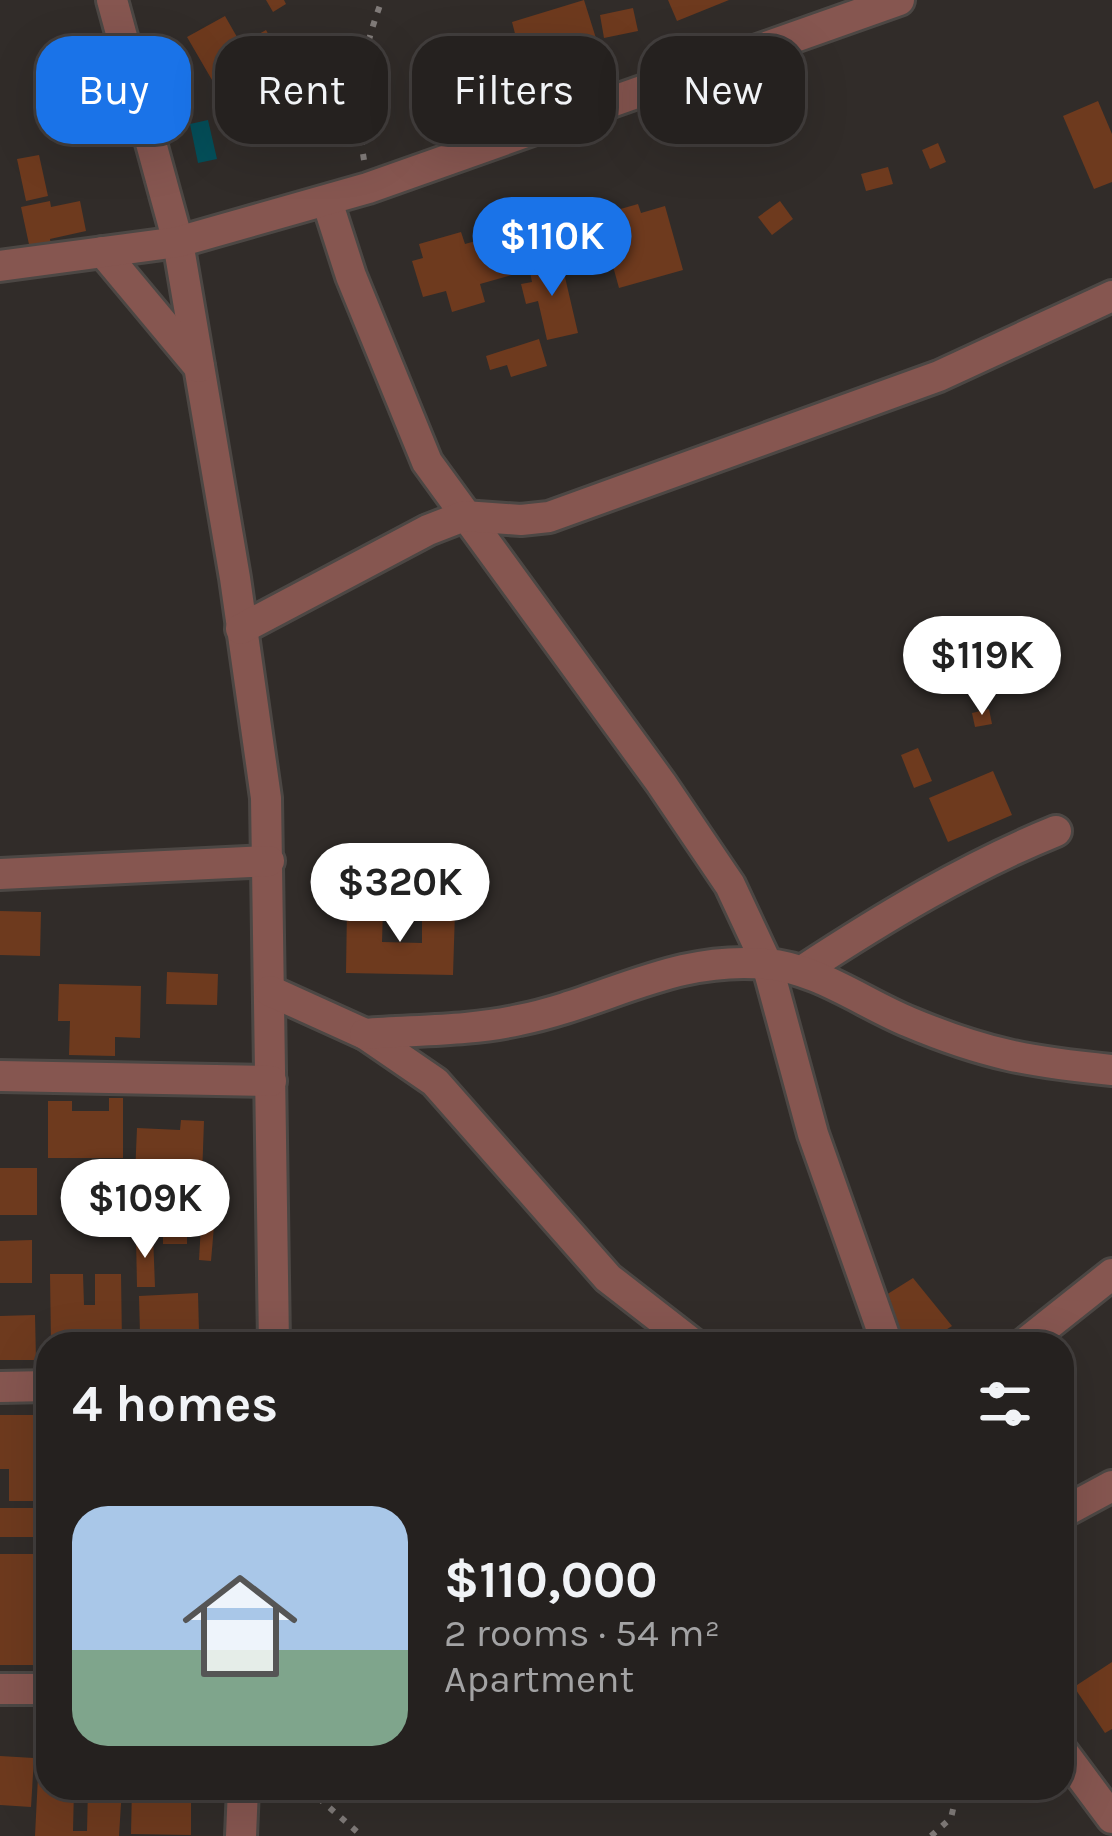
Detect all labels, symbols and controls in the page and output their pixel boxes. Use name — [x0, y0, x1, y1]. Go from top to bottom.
chip: Buy — [36, 36, 191, 144]
chip: Rent — [215, 36, 388, 144]
chip: Filters — [412, 36, 616, 144]
chip: New — [640, 36, 805, 144]
pin: $110K — [468, 197, 636, 299]
text: $110K — [500, 213, 604, 259]
pin: $119K — [898, 616, 1066, 718]
text: $119K — [930, 632, 1034, 678]
pin: $320K — [316, 843, 484, 945]
text: $320K — [338, 859, 462, 905]
pin: $109K — [61, 1159, 229, 1261]
text: $109K — [88, 1175, 202, 1221]
icon: filters — [972, 1371, 1038, 1437]
text: 4 homes — [72, 1374, 278, 1434]
text: $110,000 — [444, 1550, 657, 1610]
icon: home — [168, 1554, 312, 1698]
text: 2 rooms · 54 m² — [444, 1610, 720, 1656]
text: Apartment — [444, 1656, 634, 1702]

